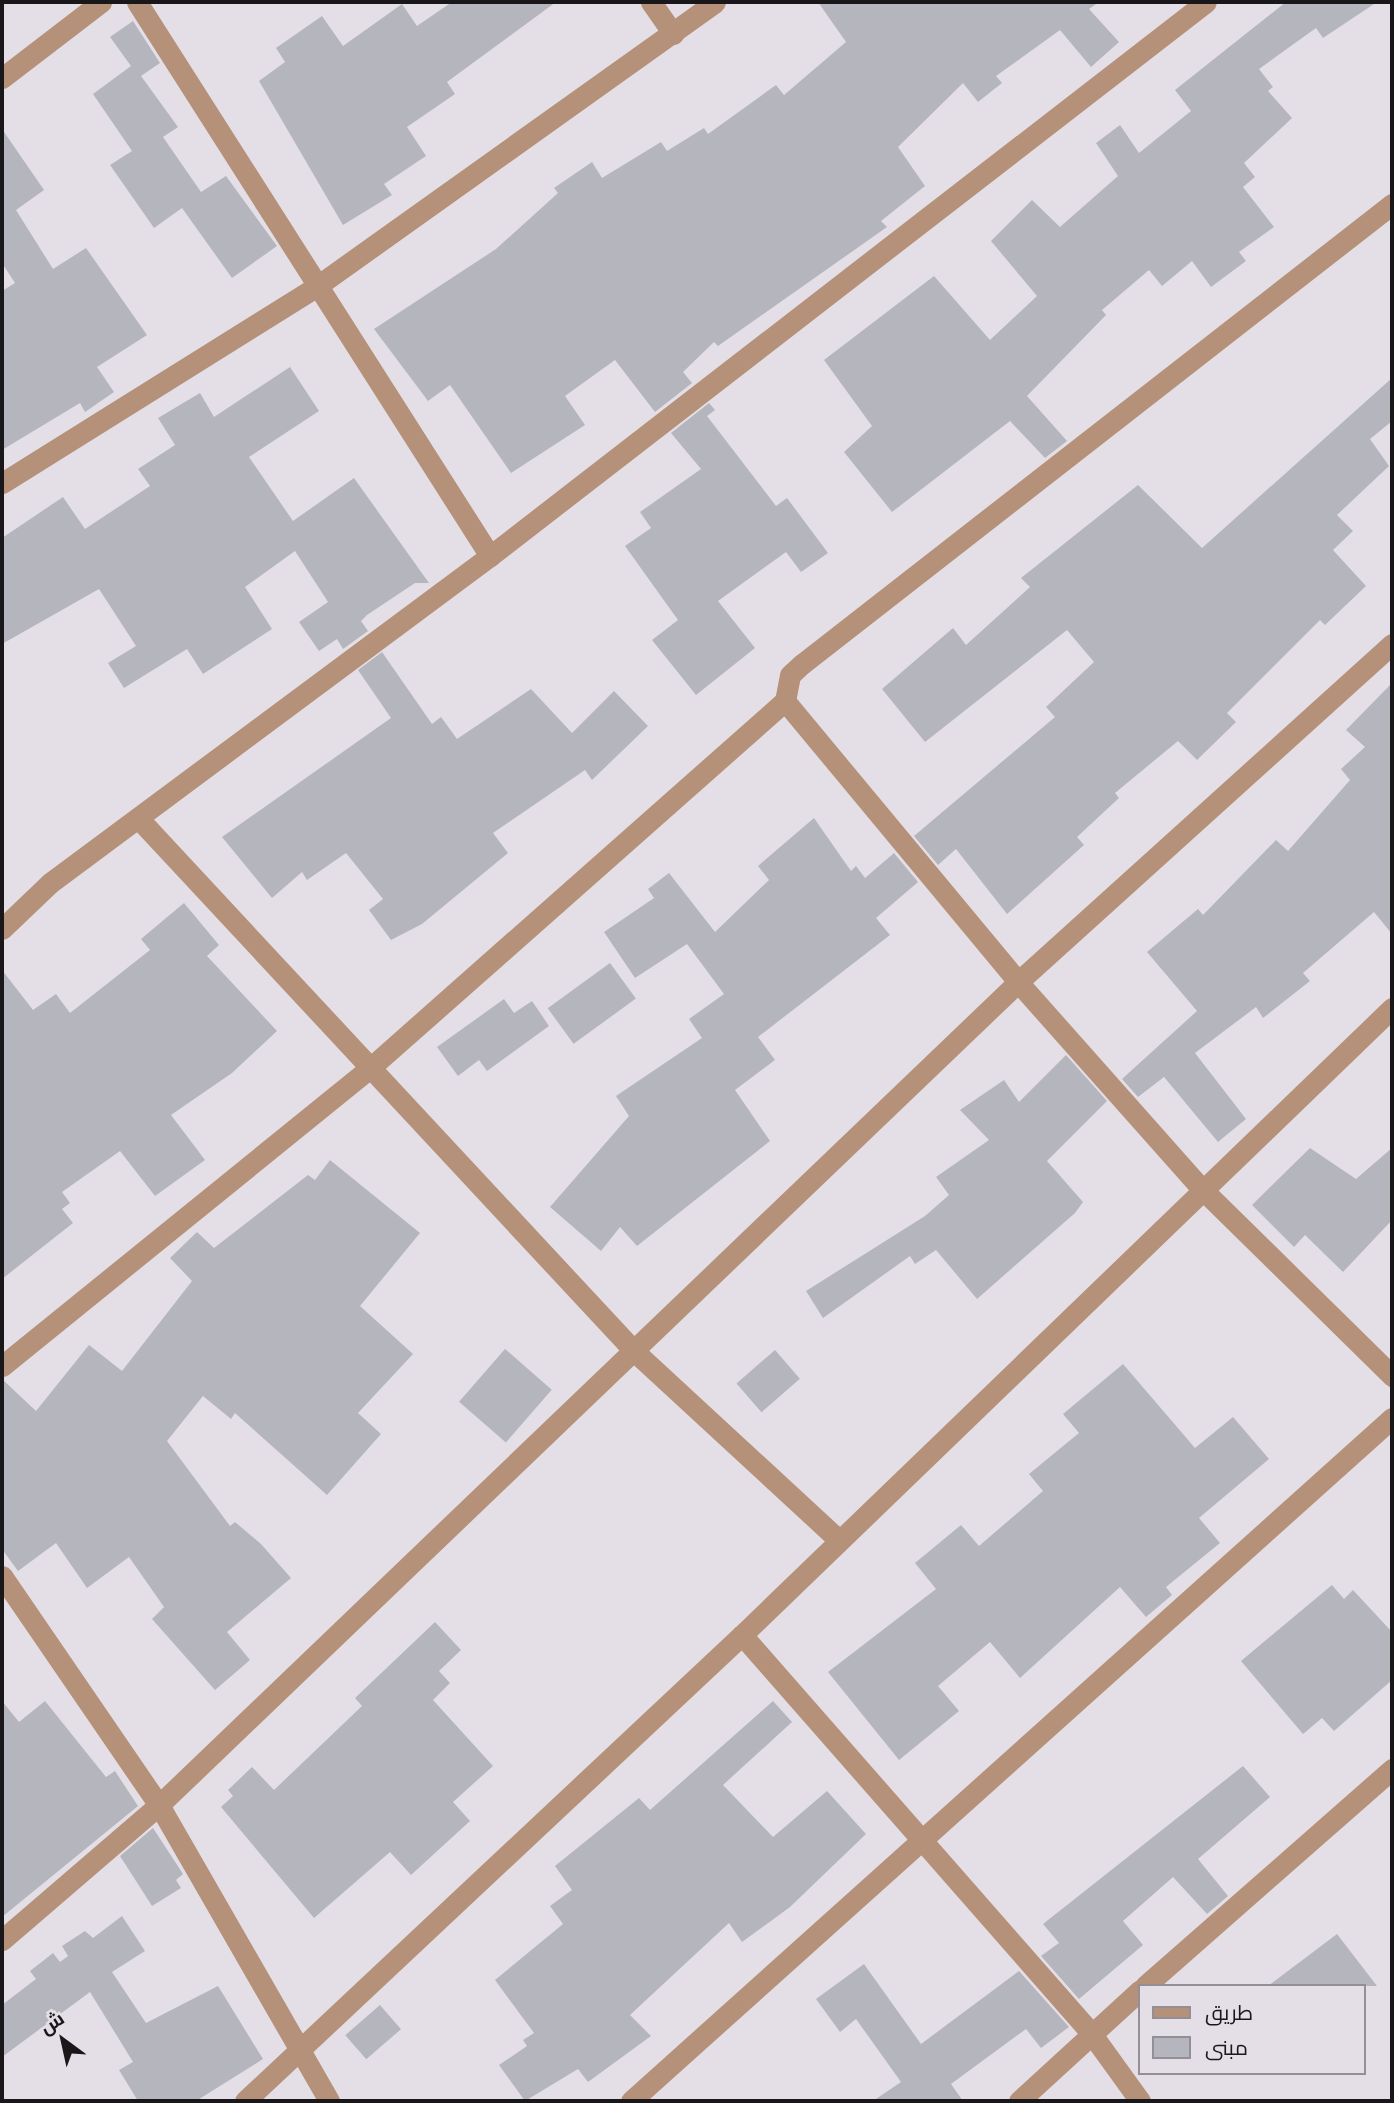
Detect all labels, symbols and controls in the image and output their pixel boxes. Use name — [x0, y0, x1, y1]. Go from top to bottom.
legend — [1138, 1984, 1366, 2075]
text: طريق — [1205, 1998, 1253, 2026]
north arrow — [28, 2005, 98, 2075]
text: ش — [35, 2006, 68, 2039]
text: مبنى — [1205, 2033, 1248, 2061]

